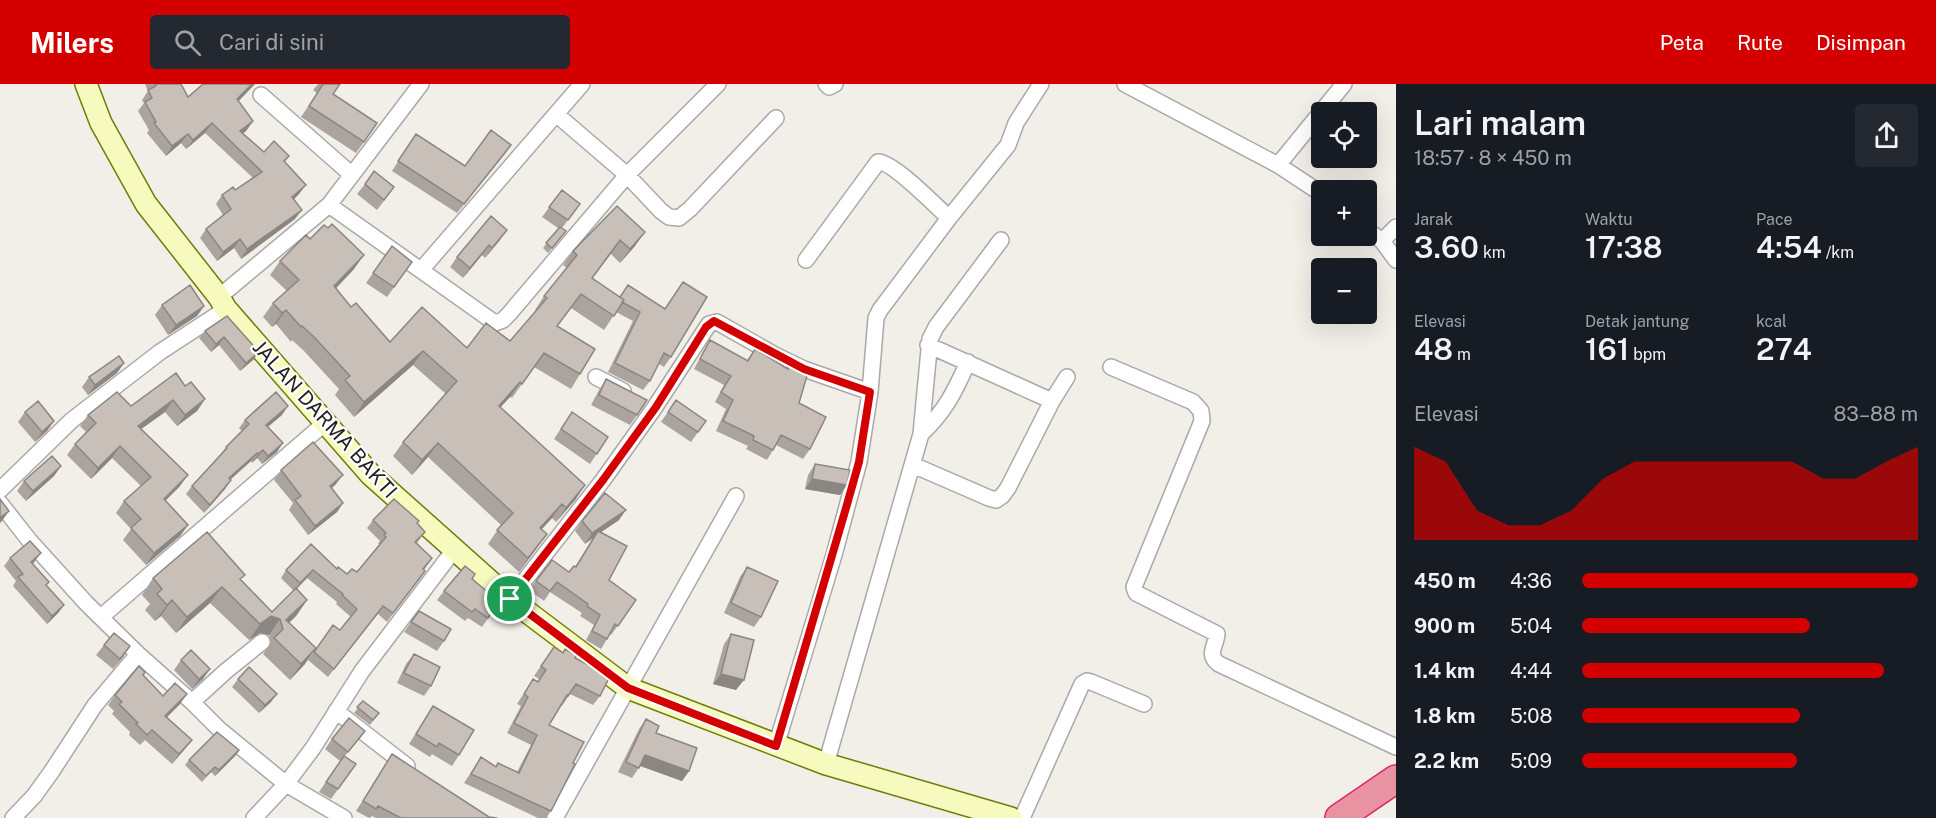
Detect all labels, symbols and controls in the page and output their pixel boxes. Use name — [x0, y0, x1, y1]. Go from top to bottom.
search box — [150, 15, 570, 69]
text: Milers — [30, 26, 114, 59]
icon: search — [171, 26, 204, 59]
text: Cari di sini — [219, 29, 324, 55]
text: Peta — [1660, 30, 1704, 55]
text: Rute — [1737, 30, 1783, 55]
text: Disimpan — [1816, 30, 1906, 55]
map controls — [1311, 102, 1377, 324]
button: locate — [1311, 102, 1377, 168]
text: Lari malam — [1414, 104, 1586, 142]
button: share — [1855, 104, 1918, 167]
text: 18:57 · 8 × 450 m — [1414, 146, 1572, 170]
button: + — [1311, 180, 1377, 246]
text: Jarak — [1414, 210, 1453, 229]
text: Waktu — [1585, 210, 1633, 229]
text: Pace — [1756, 210, 1793, 229]
text: 3.60 — [1414, 229, 1479, 265]
text: 17:38 — [1585, 229, 1663, 265]
text: 4:54 — [1756, 229, 1822, 265]
text: km — [1479, 243, 1506, 262]
text: /km — [1822, 243, 1854, 262]
button: − — [1311, 258, 1377, 324]
text: Elevasi — [1414, 312, 1466, 331]
text: Detak jantung — [1585, 312, 1689, 331]
text: kcal — [1756, 312, 1787, 331]
text: 48 — [1414, 331, 1453, 367]
text: 161 — [1585, 331, 1629, 367]
text: 274 — [1756, 331, 1812, 367]
street label: JALAN DARMA BAKTI — [248, 335, 402, 503]
text: m — [1453, 345, 1471, 364]
text: bpm — [1629, 345, 1666, 364]
text: Elevasi — [1414, 402, 1479, 426]
text: 83–88 m — [1834, 402, 1918, 426]
text: 450 m — [1414, 569, 1476, 593]
text: 4:36 — [1510, 569, 1552, 593]
pin — [484, 573, 535, 624]
icon: arrive — [493, 582, 526, 615]
text: 900 m — [1414, 614, 1475, 638]
text: 5:04 — [1510, 614, 1552, 638]
text: 1.4 km — [1414, 659, 1475, 683]
text: 4:44 — [1510, 659, 1552, 683]
text: 1.8 km — [1414, 704, 1475, 728]
text: 5:08 — [1510, 704, 1552, 728]
text: 2.2 km — [1414, 749, 1479, 773]
text: 5:09 — [1510, 749, 1552, 773]

